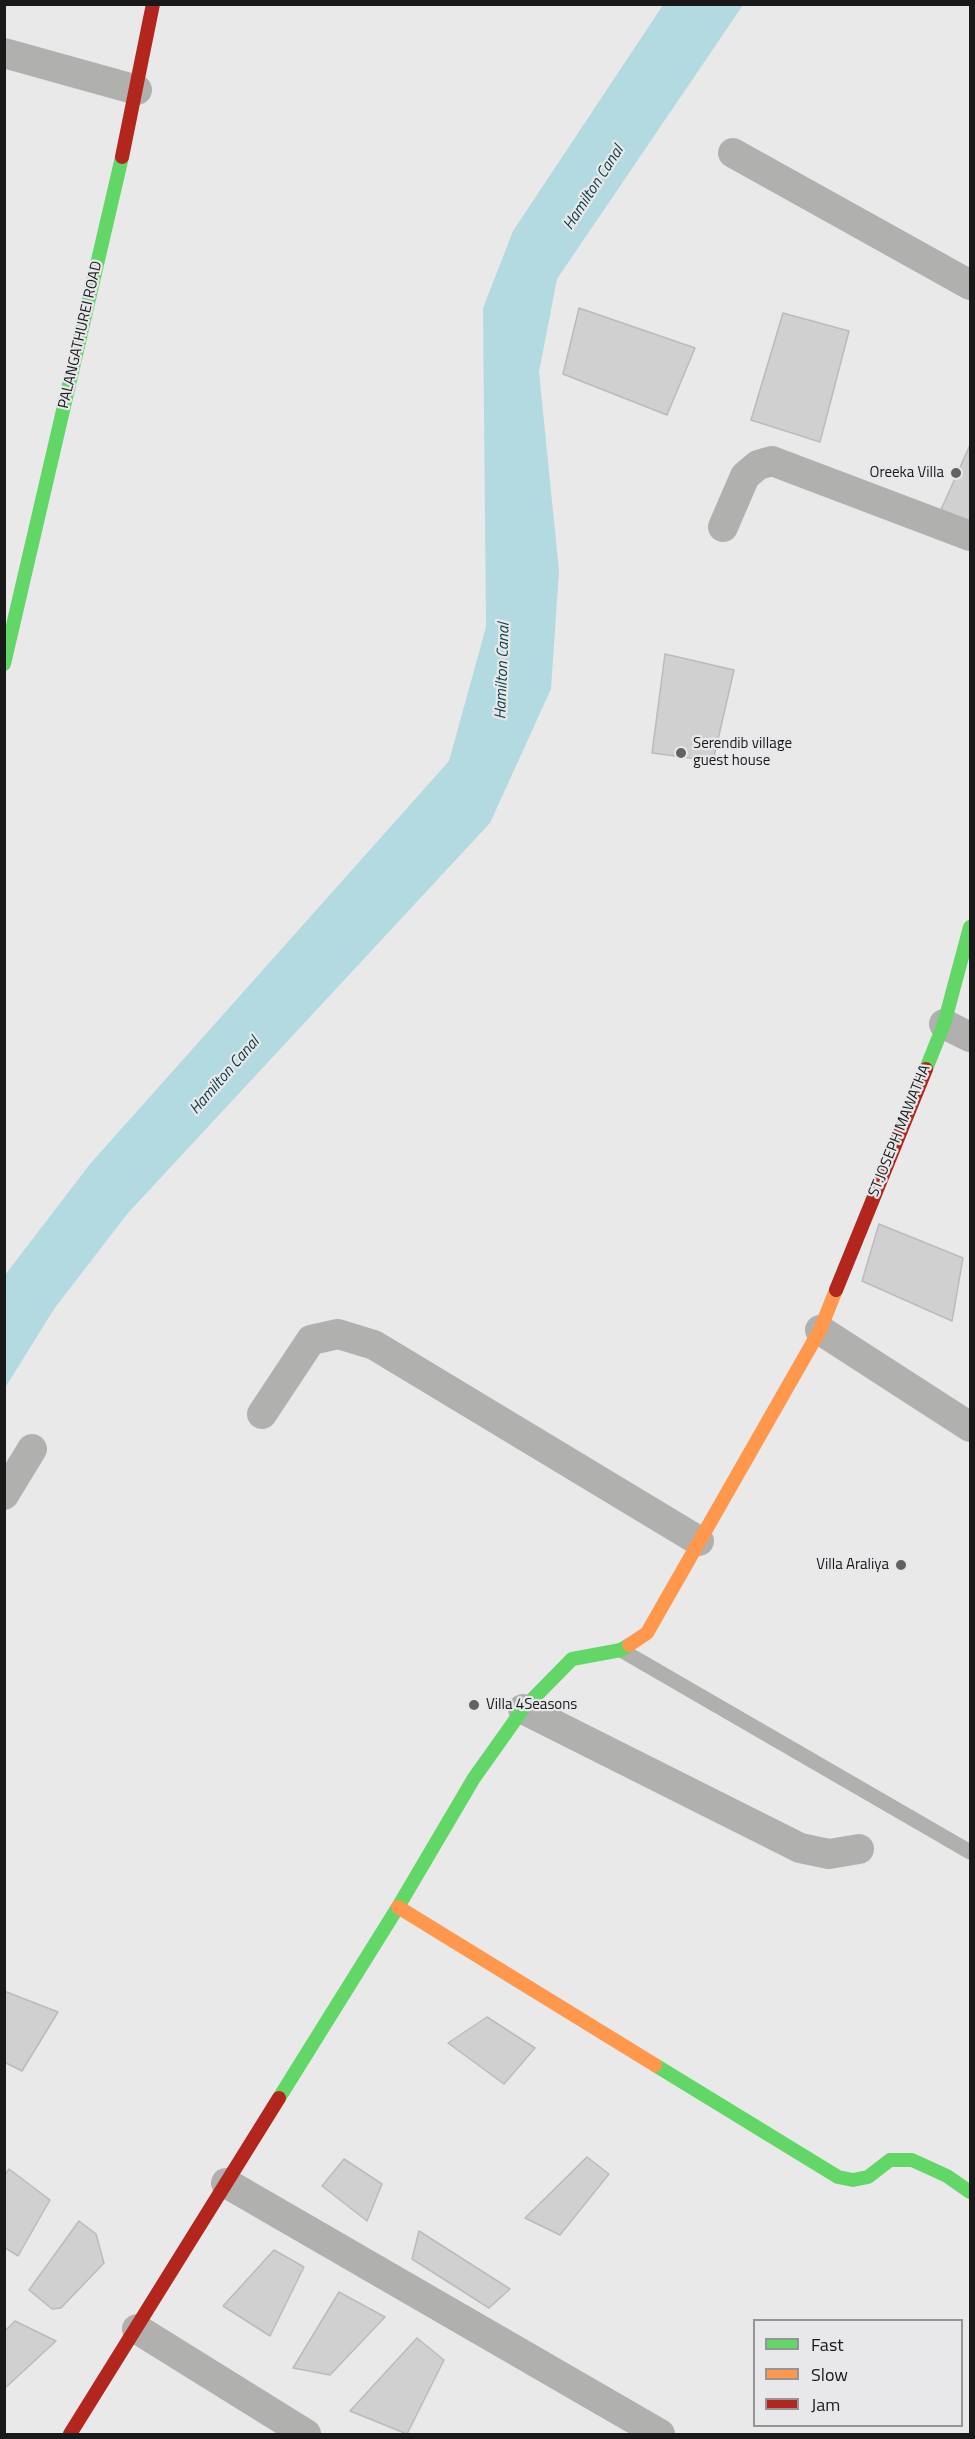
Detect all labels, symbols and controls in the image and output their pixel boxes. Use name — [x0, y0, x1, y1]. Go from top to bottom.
water label: Hamilton Canal — [560, 142, 628, 234]
street label: PALANGATHUREI ROAD — [55, 259, 107, 411]
place label: Oreeka Villa — [869, 464, 944, 482]
marker: Oreeka Villa — [949, 466, 963, 480]
water label: Hamilton Canal — [492, 622, 514, 720]
place label: Serendib village guest house — [693, 735, 792, 770]
marker: Serendib village guest house — [674, 746, 688, 760]
water label: Hamilton Canal — [186, 1033, 264, 1119]
street label: ST.JOSEPH MAWATHA — [865, 1062, 935, 1200]
place label: Villa Araliya — [816, 1556, 889, 1574]
marker: Villa Araliya — [894, 1558, 908, 1572]
place label: Villa 4Seasons — [486, 1696, 577, 1714]
marker: Villa 4Seasons — [467, 1698, 481, 1712]
legend — [753, 2319, 963, 2427]
text: Fast — [811, 2331, 844, 2358]
text: Slow — [811, 2361, 848, 2388]
text: Jam — [811, 2391, 840, 2418]

